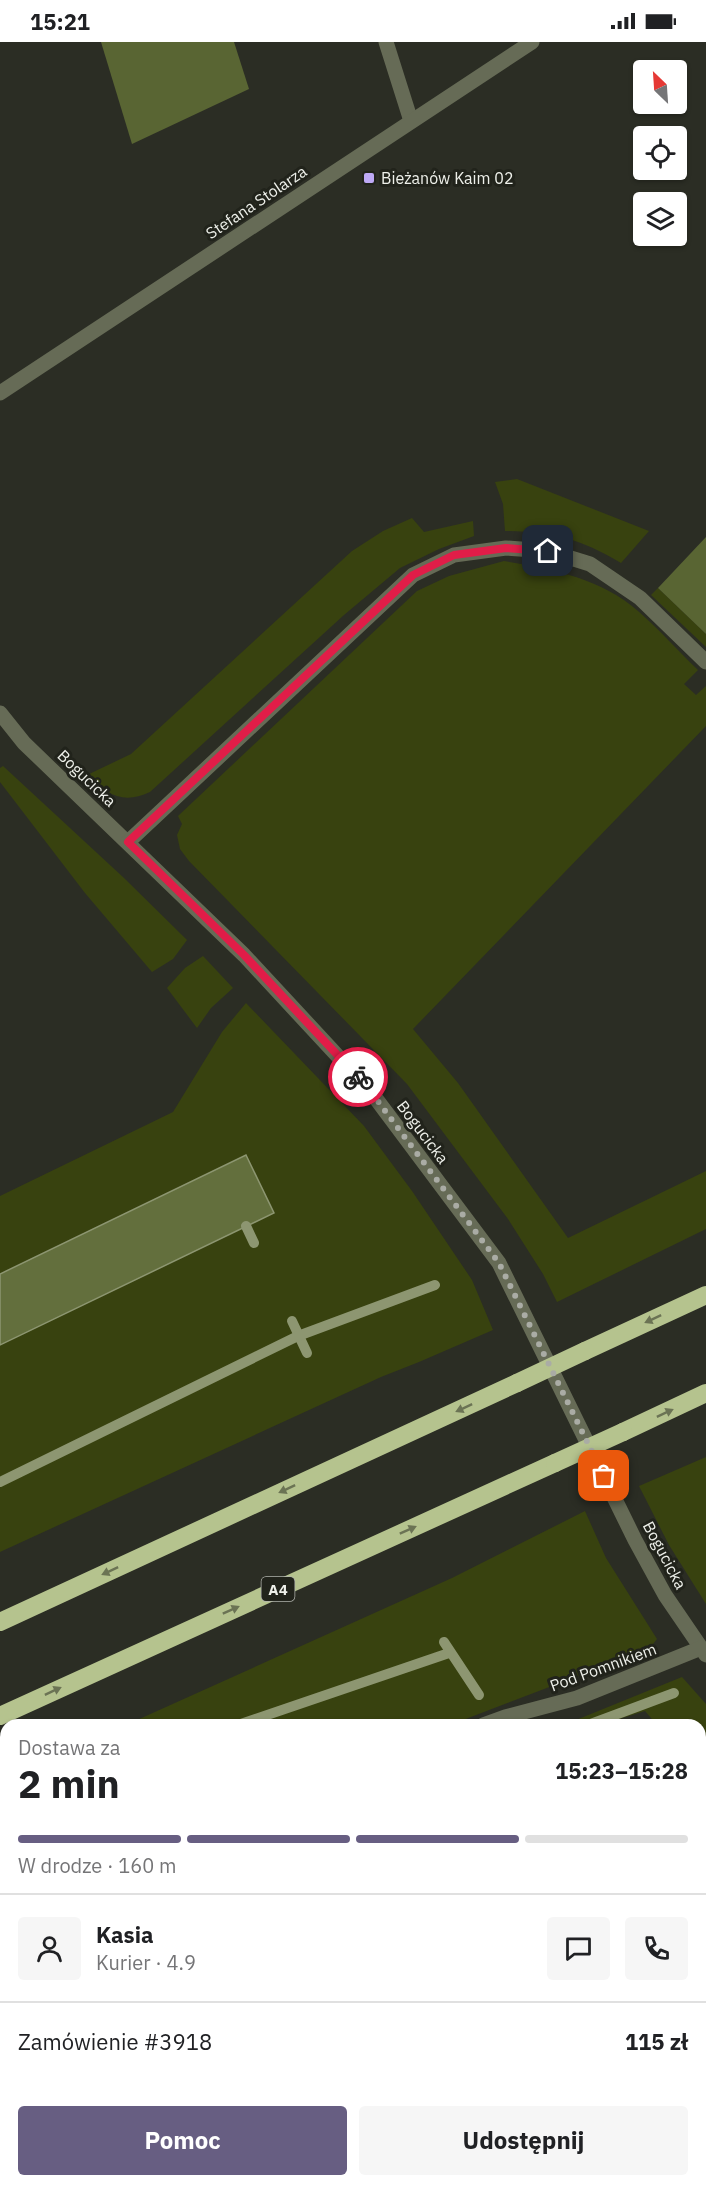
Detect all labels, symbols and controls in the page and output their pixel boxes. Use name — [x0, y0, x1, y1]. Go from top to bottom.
text: 15:21 — [30, 7, 90, 36]
north arrow — [633, 60, 687, 114]
map controls — [633, 60, 687, 246]
button: locate — [633, 126, 687, 180]
street label: Stefana Stolarza — [202, 161, 311, 243]
place label: Bieżanów Kaim 02 — [381, 168, 514, 188]
marker: Bieżanów Kaim 02 — [362, 171, 376, 185]
button: layers — [633, 192, 687, 246]
pin — [522, 525, 573, 576]
icon: home — [531, 534, 564, 567]
street label: Bogucicka — [53, 745, 121, 811]
courier — [328, 1047, 388, 1107]
icon: bike — [342, 1061, 375, 1094]
street label: Bogucicka — [393, 1096, 453, 1168]
one-way arrow — [644, 1315, 661, 1324]
one-way arrow — [456, 1403, 473, 1412]
one-way arrow — [656, 1408, 673, 1417]
pin — [578, 1450, 629, 1501]
icon: bag — [587, 1459, 620, 1492]
one-way arrow — [279, 1485, 296, 1494]
street label: Bogucicka — [639, 1518, 691, 1593]
one-way arrow — [400, 1525, 417, 1534]
one-way arrow — [102, 1567, 119, 1576]
road number: A4 — [262, 1577, 294, 1601]
one-way arrow — [222, 1605, 240, 1615]
street label: Pod Pomnikiem — [547, 1638, 659, 1696]
one-way arrow — [44, 1685, 62, 1695]
text: Dostawa za — [18, 1734, 120, 1761]
text: 15:23–15:28 — [555, 1756, 688, 1785]
text: 2 min — [18, 1758, 120, 1809]
text: W drodze · 160 m — [18, 1852, 176, 1879]
button: person — [18, 1917, 81, 1980]
button: chat — [547, 1917, 610, 1980]
button: phone — [625, 1917, 688, 1980]
text: Kasia — [96, 1920, 154, 1949]
text: Kurier · 4.9 — [96, 1949, 196, 1976]
text: Zamówienie #3918 — [18, 2027, 212, 2056]
text: 115 zł — [625, 2027, 688, 2056]
button: Pomoc — [18, 2106, 347, 2175]
button: Udostępnij — [359, 2106, 688, 2175]

